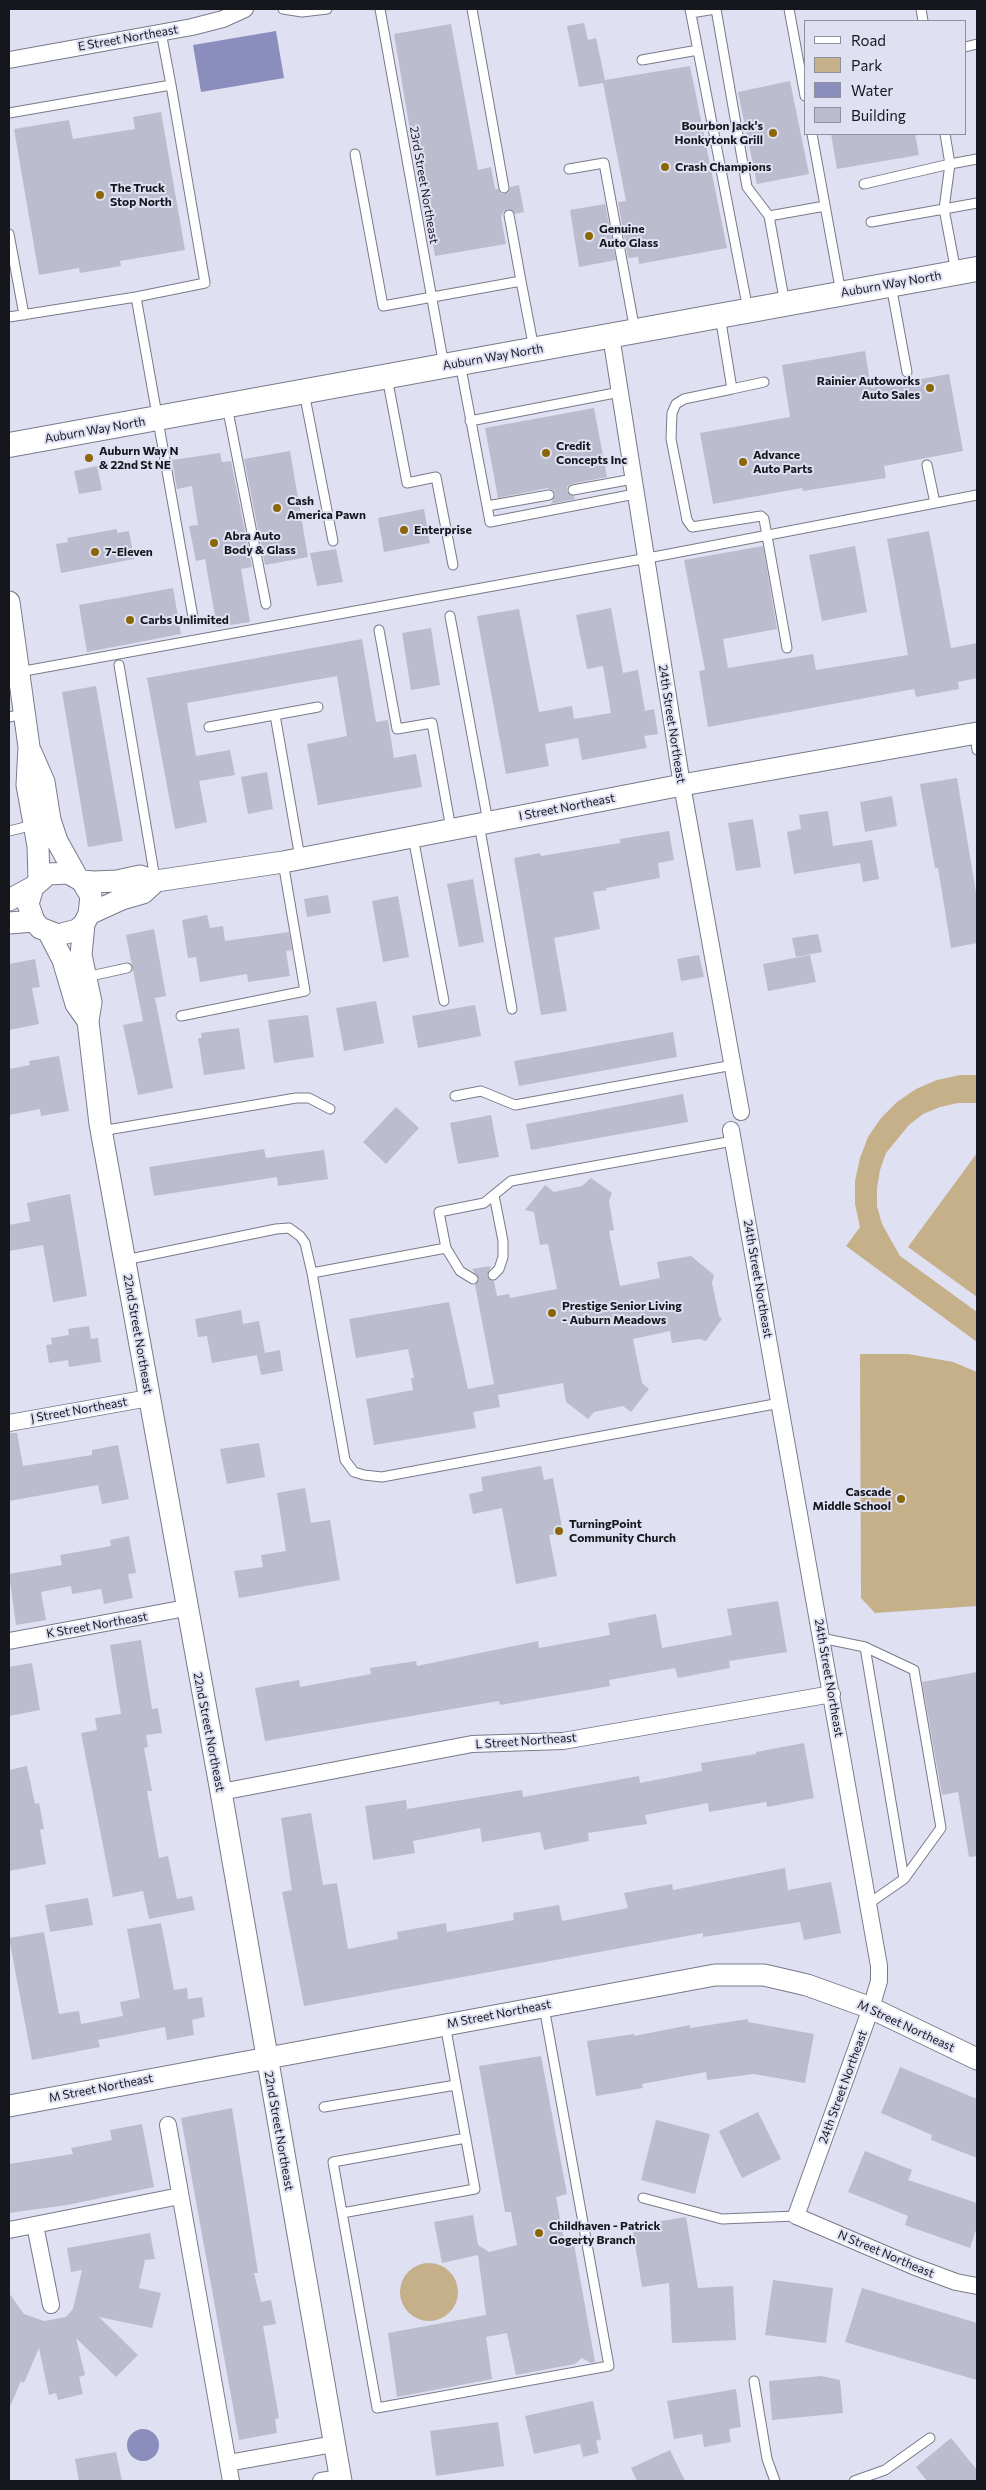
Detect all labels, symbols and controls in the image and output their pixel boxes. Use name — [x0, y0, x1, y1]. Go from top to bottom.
legend — [804, 20, 966, 135]
street label: E Street Northeast — [77, 22, 179, 54]
text: Road — [851, 31, 886, 49]
text: Park — [851, 56, 882, 74]
text: Water — [851, 81, 893, 99]
text: Building — [851, 106, 906, 124]
place label: Bourbon Jack's Honkytonk Grill — [675, 119, 763, 147]
street label: 23rd Street Northeast — [407, 125, 441, 245]
marker: Bourbon Jack's Honkytonk Grill — [767, 127, 779, 139]
place label: Crash Champions — [675, 160, 771, 174]
marker: Crash Champions — [659, 161, 671, 173]
place label: The Truck Stop North — [110, 181, 172, 209]
marker: The Truck Stop North — [94, 189, 106, 201]
place label: Genuine Auto Glass — [599, 222, 658, 250]
marker: Genuine Auto Glass — [583, 230, 595, 242]
street label: Auburn Way North — [840, 268, 942, 300]
street label: Auburn Way North — [442, 341, 544, 373]
place label: Rainier Autoworks Auto Sales — [817, 374, 920, 402]
marker: Rainier Autoworks Auto Sales — [924, 382, 936, 394]
street label: Auburn Way North — [44, 414, 146, 446]
place label: Credit Concepts Inc — [556, 439, 627, 467]
place label: Auburn Way N & 22nd St NE — [99, 444, 178, 472]
marker: Credit Concepts Inc — [540, 447, 552, 459]
place label: Advance Auto Parts — [753, 448, 813, 476]
marker: Auburn Way N & 22nd St NE — [83, 452, 95, 464]
marker: Advance Auto Parts — [737, 456, 749, 468]
place label: Cash America Pawn — [287, 494, 366, 522]
marker: Cash America Pawn — [271, 502, 283, 514]
place label: Enterprise — [414, 523, 472, 537]
marker: Enterprise — [398, 524, 410, 536]
place label: Abra Auto Body & Glass — [224, 529, 296, 557]
marker: Abra Auto Body & Glass — [208, 537, 220, 549]
place label: 7-Eleven — [105, 545, 153, 559]
marker: 7-Eleven — [89, 546, 101, 558]
place label: Carbs Unlimited — [140, 613, 229, 627]
marker: Carbs Unlimited — [124, 614, 136, 626]
street label: 24th Street Northeast — [656, 664, 688, 784]
street label: I Street Northeast — [518, 791, 616, 823]
street label: 24th Street Northeast — [741, 1219, 775, 1339]
street label: 22nd Street Northeast — [120, 1273, 156, 1395]
place label: Prestige Senior Living - Auburn Meadows — [562, 1299, 682, 1327]
marker: Prestige Senior Living - Auburn Meadows — [546, 1307, 558, 1319]
street label: J Street Northeast — [30, 1394, 128, 1426]
place label: Cascade Middle School — [813, 1485, 891, 1513]
marker: Cascade Middle School — [895, 1493, 907, 1505]
place label: TurningPoint Community Church — [569, 1517, 676, 1545]
marker: TurningPoint Community Church — [553, 1525, 565, 1537]
street label: K Street Northeast — [45, 1609, 149, 1641]
street label: 24th Street Northeast — [812, 1618, 846, 1738]
street label: 22nd Street Northeast — [190, 1671, 228, 1793]
street label: L Street Northeast — [475, 1730, 577, 1752]
street label: M Street Northeast — [446, 1997, 552, 2031]
street label: M Street Northeast — [855, 1997, 957, 2055]
street label: 24th Street Northeast — [816, 2028, 870, 2146]
street label: 22nd Street Northeast — [261, 2070, 297, 2192]
street label: M Street Northeast — [48, 2071, 154, 2105]
place label: Childhaven - Patrick Gogerty Branch — [549, 2219, 660, 2247]
marker: Childhaven - Patrick Gogerty Branch — [533, 2227, 545, 2239]
street label: N Street Northeast — [836, 2227, 936, 2281]

